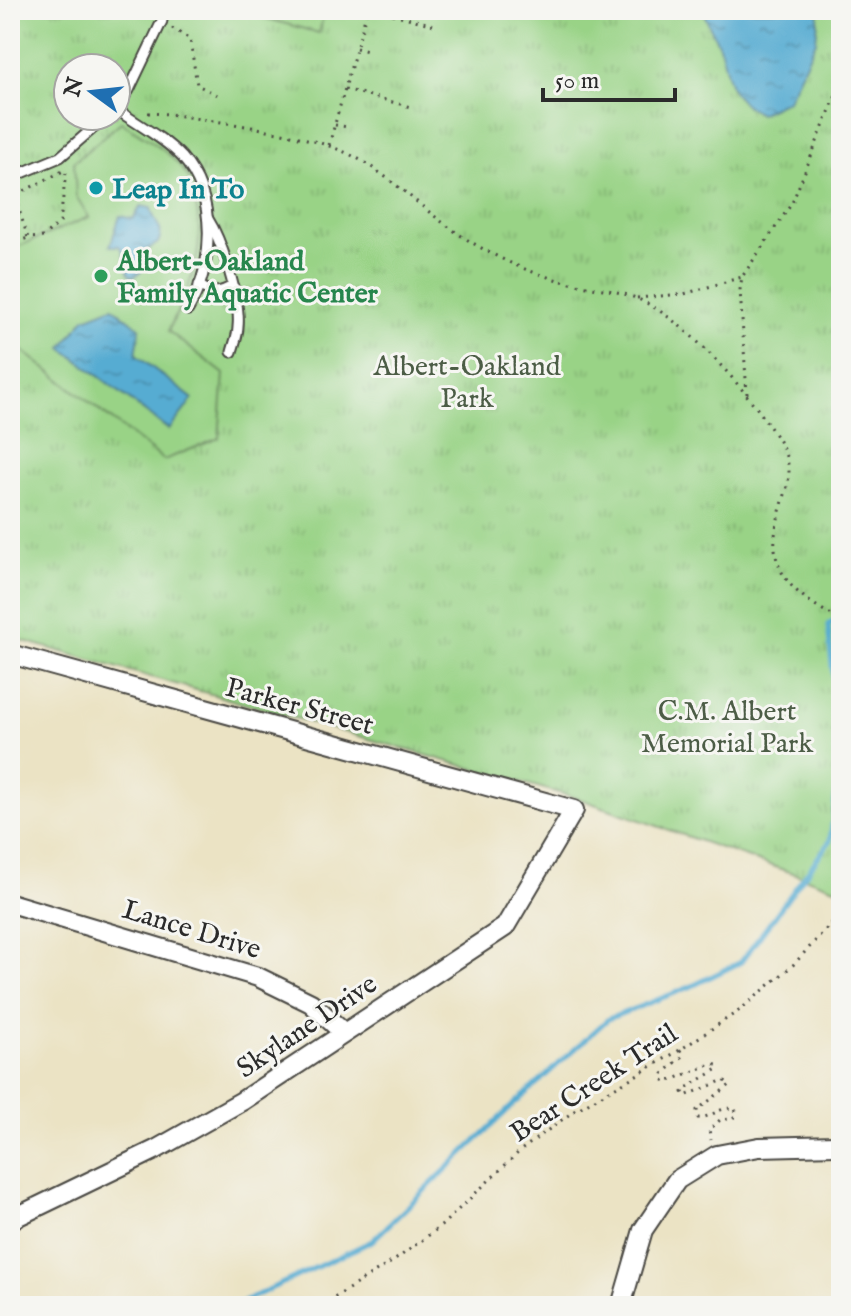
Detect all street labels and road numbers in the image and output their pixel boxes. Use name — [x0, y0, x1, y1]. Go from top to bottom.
street label: Parker Street — [221, 671, 378, 744]
street label: Lance Drive — [118, 893, 265, 968]
street label: Skylane Drive — [231, 967, 384, 1087]
street label: Bear Creek Trail — [504, 1017, 685, 1151]

